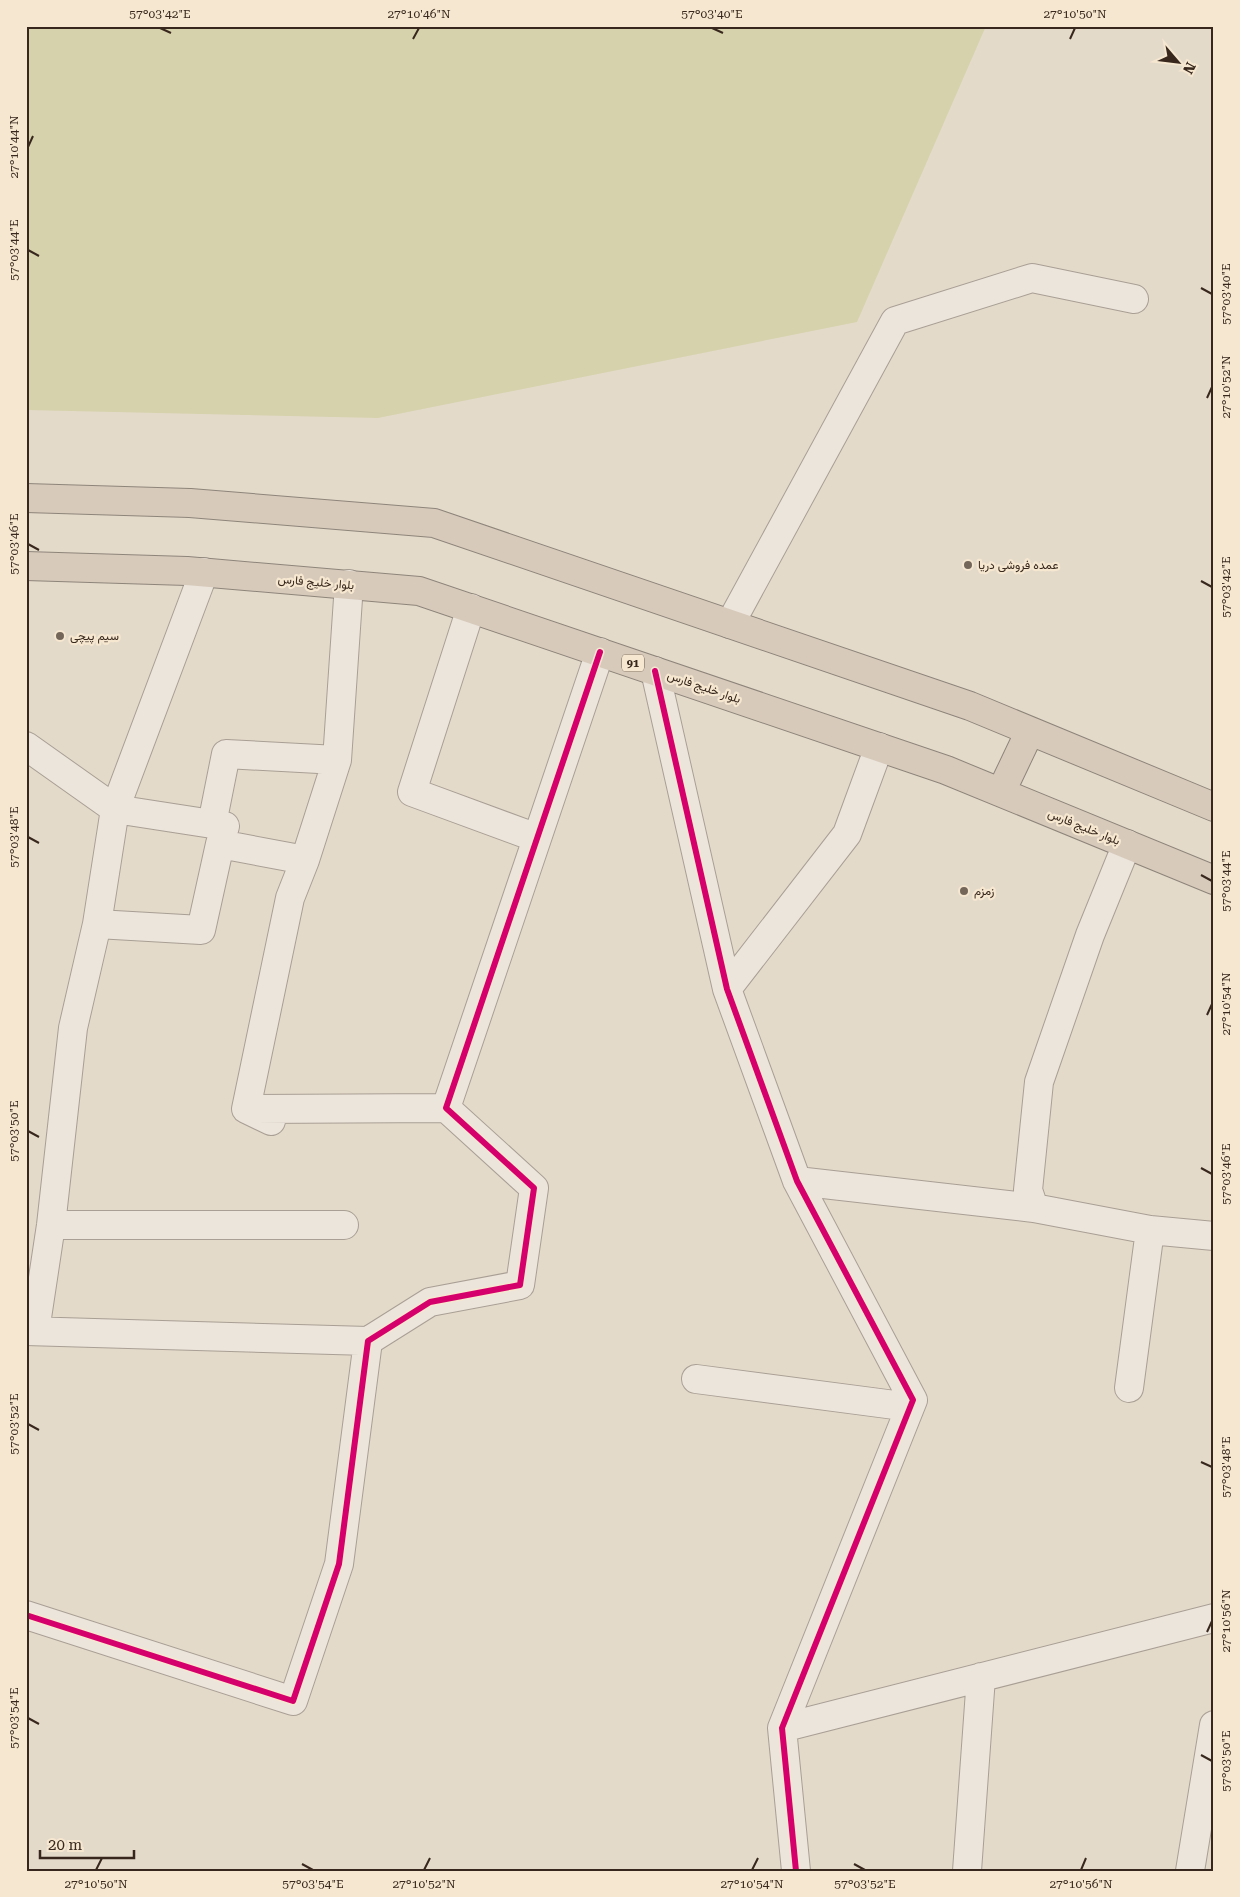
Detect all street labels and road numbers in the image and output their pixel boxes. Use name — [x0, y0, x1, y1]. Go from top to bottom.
street label: بلوار خلیج فارس — [277, 572, 355, 594]
road number: 91 — [622, 654, 644, 671]
street label: بلوار خلیج فارس — [665, 668, 743, 708]
street label: بلوار خلیج فارس — [1045, 806, 1122, 850]

